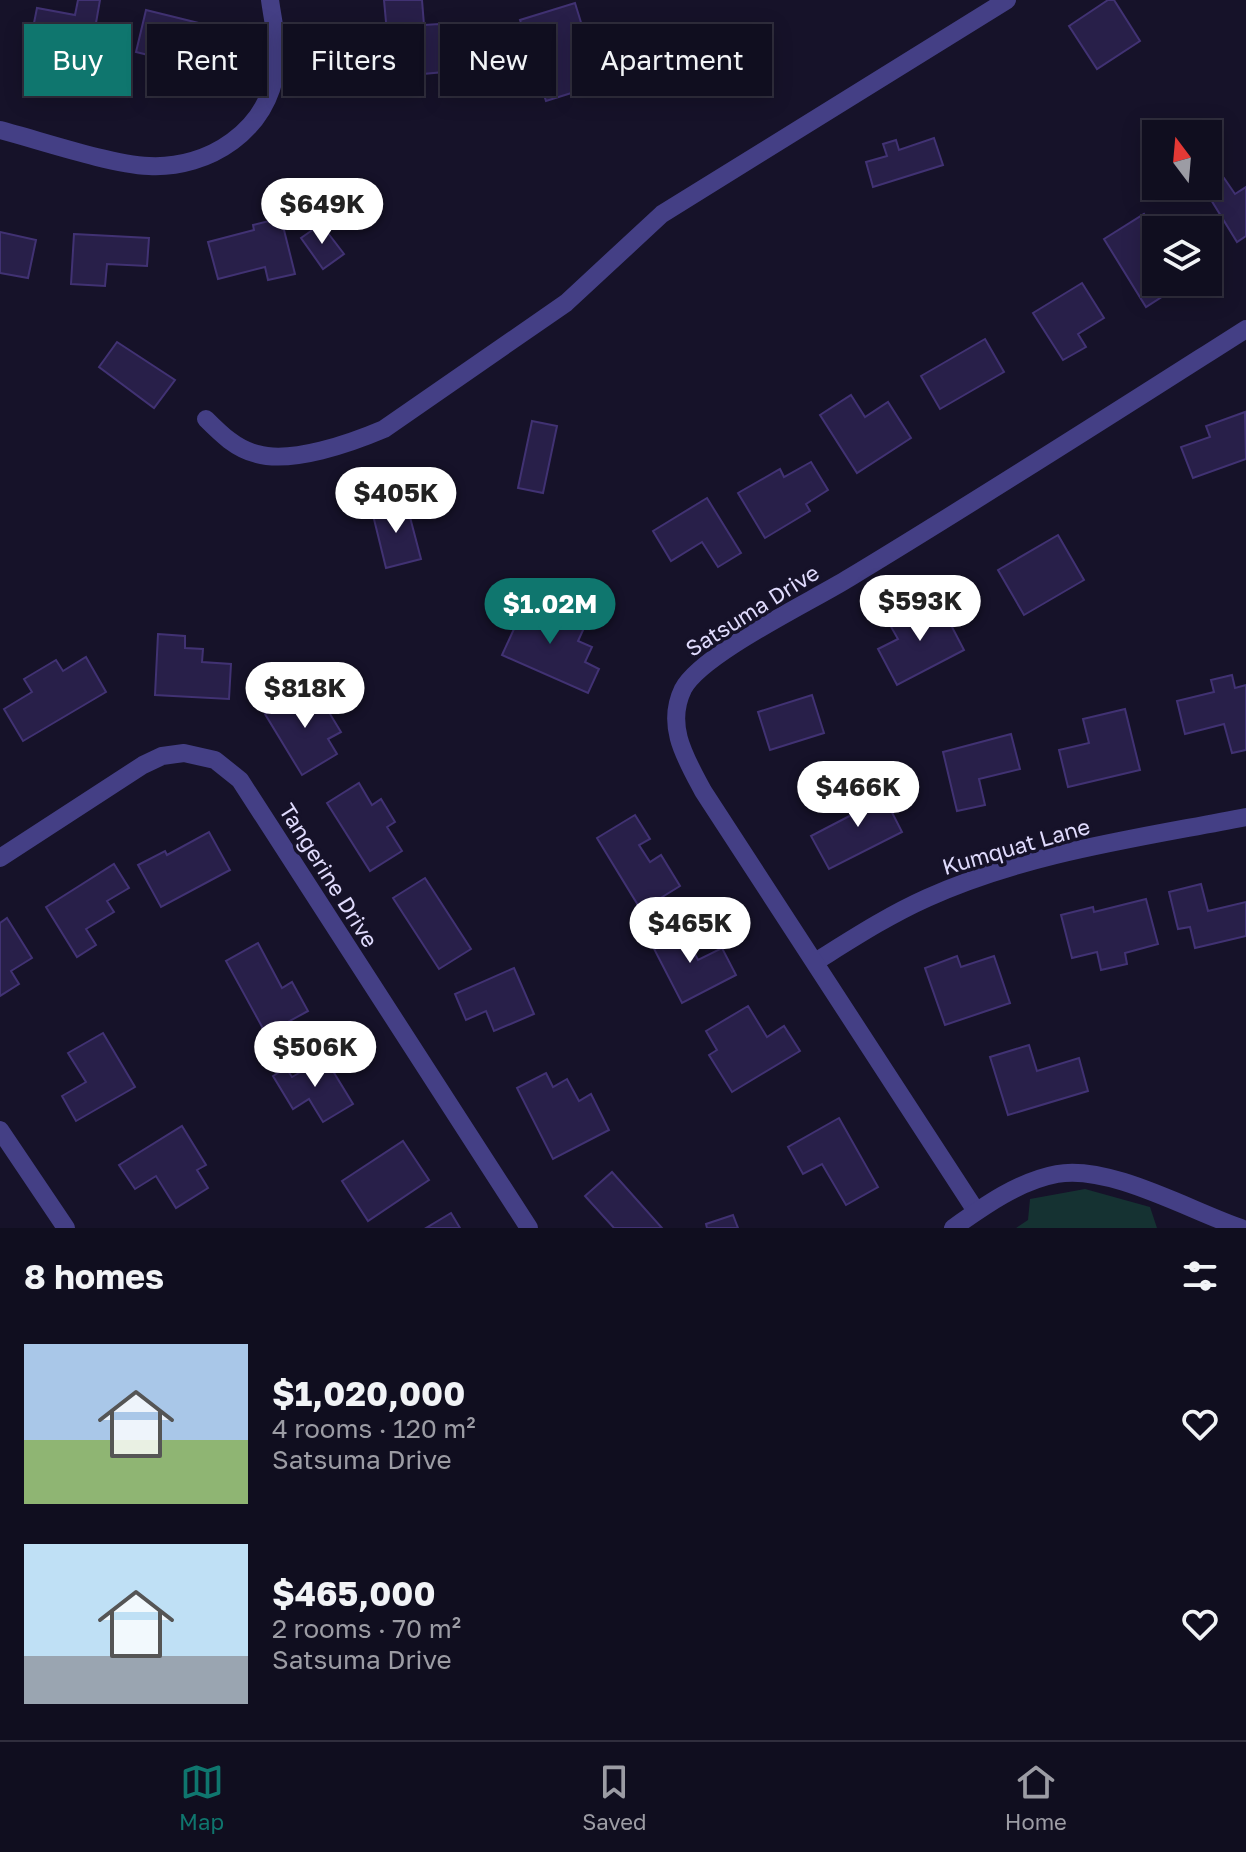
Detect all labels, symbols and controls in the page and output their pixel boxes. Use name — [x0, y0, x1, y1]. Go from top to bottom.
chip: Buy — [24, 24, 131, 96]
chip: Rent — [147, 24, 267, 96]
chip: Filters — [283, 24, 424, 96]
chip: New — [440, 24, 556, 96]
chip: Apartment — [572, 24, 772, 96]
north arrow — [1142, 120, 1222, 200]
map controls — [1142, 120, 1222, 296]
pin: $649K — [266, 178, 378, 246]
text: $649K — [279, 188, 365, 219]
button: layers — [1142, 216, 1222, 296]
pin: $405K — [340, 467, 452, 535]
text: $405K — [353, 477, 439, 508]
street label: Satsuma Drive — [680, 558, 824, 662]
pin: $593K — [864, 575, 976, 643]
pin: $1.02M — [485, 578, 615, 646]
text: $593K — [878, 585, 962, 616]
text: $1.02M — [502, 588, 598, 619]
pin: $818K — [249, 662, 361, 730]
text: $818K — [264, 672, 346, 703]
pin: $466K — [802, 761, 914, 829]
text: $466K — [815, 771, 901, 802]
street label: Tangerine Drive — [274, 798, 384, 952]
street label: Kumquat Lane — [939, 812, 1093, 880]
pin: $465K — [634, 897, 746, 965]
text: $465K — [648, 907, 732, 938]
pin: $506K — [259, 1021, 371, 1089]
text: $506K — [272, 1031, 358, 1062]
icon: filters — [1178, 1254, 1222, 1298]
text: 8 homes — [24, 1256, 164, 1296]
text: $1,020,000 — [272, 1373, 465, 1413]
icon: home — [88, 1376, 184, 1472]
icon: heart — [1178, 1402, 1222, 1446]
text: 4 rooms · 120 m² — [272, 1413, 476, 1444]
text: Satsuma Drive — [272, 1444, 452, 1475]
text: $465,000 — [272, 1573, 436, 1613]
icon: home — [88, 1576, 184, 1672]
icon: heart — [1178, 1602, 1222, 1646]
text: 2 rooms · 70 m² — [272, 1613, 461, 1644]
text: Satsuma Drive — [272, 1644, 452, 1675]
tab: Map — [179, 1760, 224, 1835]
tab: Saved — [582, 1760, 646, 1835]
tab: Home — [1005, 1760, 1067, 1835]

